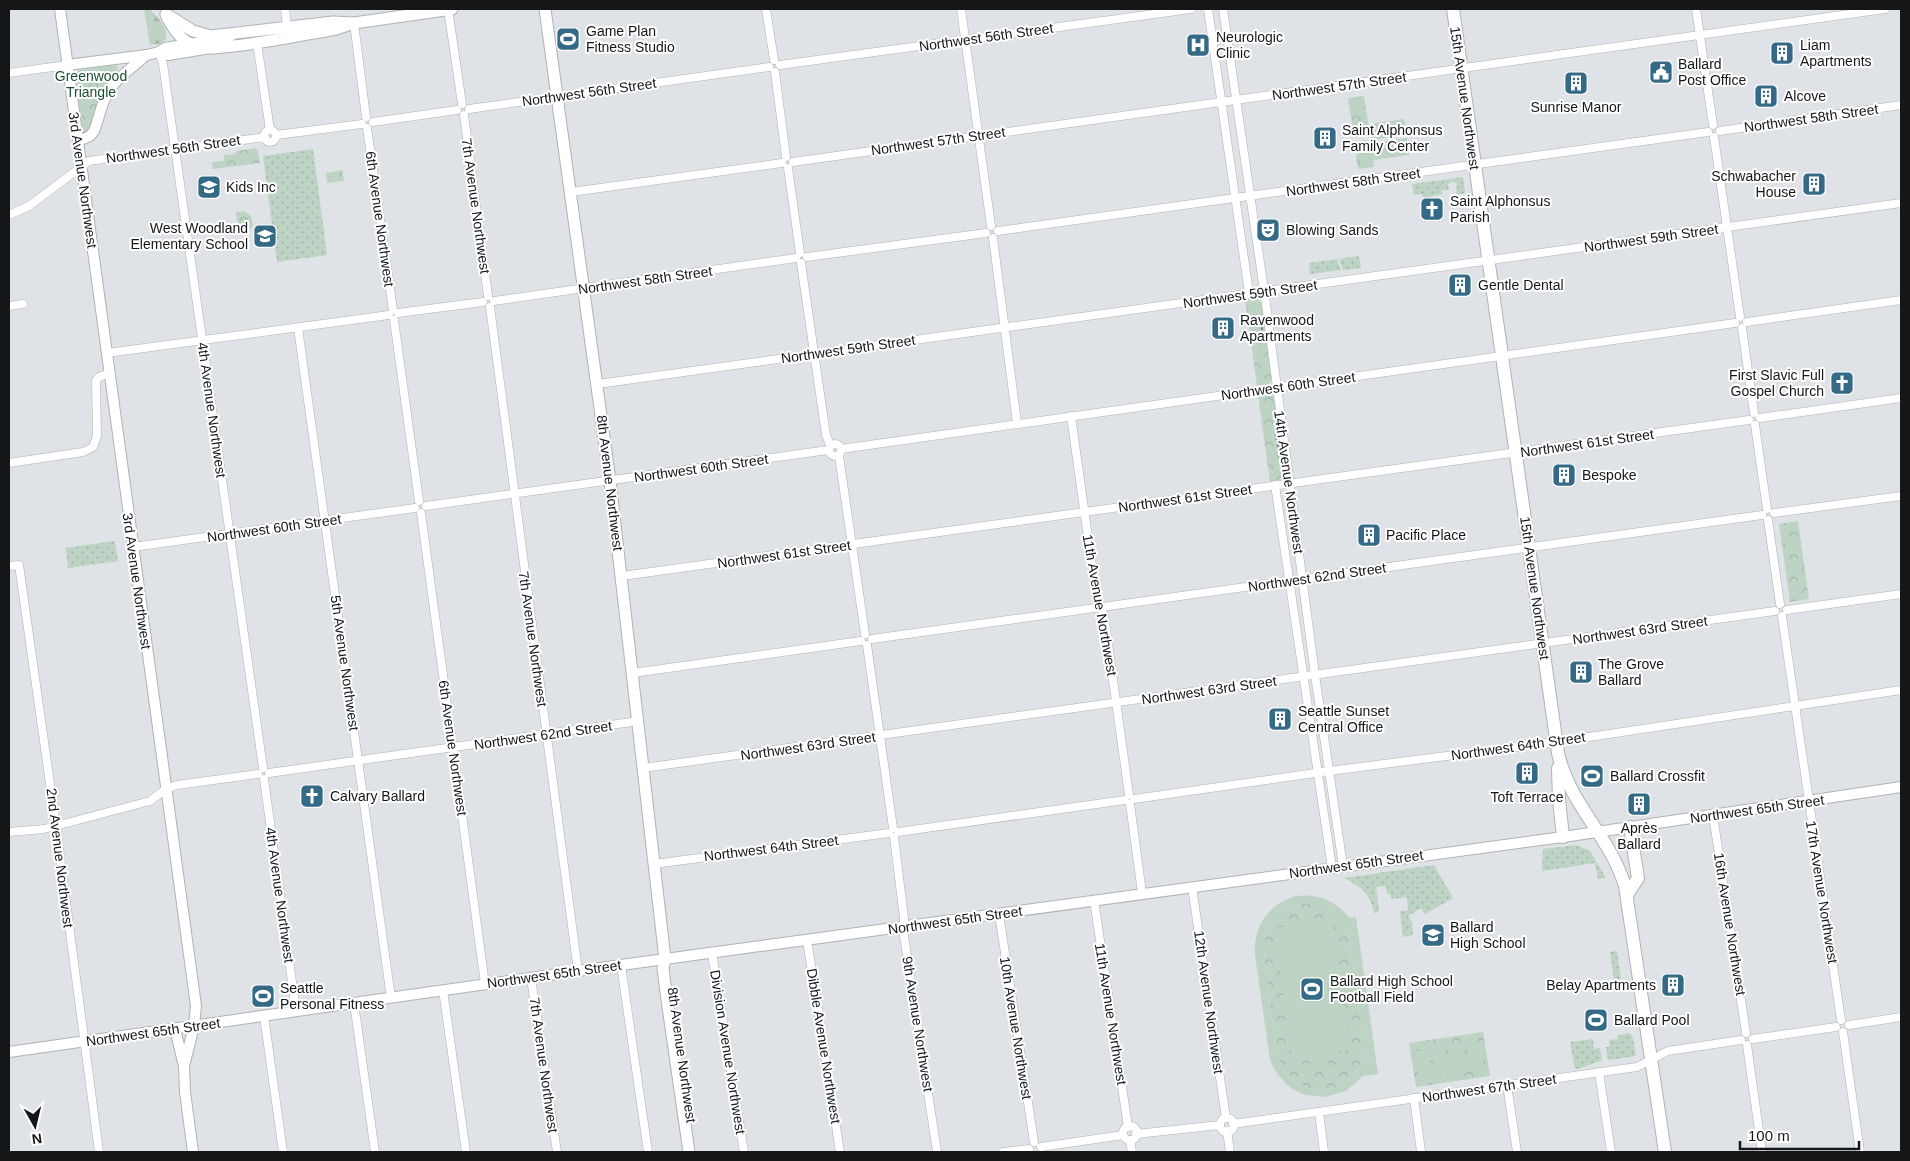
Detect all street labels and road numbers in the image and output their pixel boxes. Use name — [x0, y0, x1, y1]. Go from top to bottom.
street label: Northwest 56th Street — [918, 20, 1054, 54]
street label: 15th Avenue Northwest — [1447, 25, 1483, 171]
street label: Northwest 57th Street — [1271, 69, 1407, 103]
street label: Northwest 56th Street — [521, 75, 657, 109]
street label: Northwest 58th Street — [1743, 101, 1879, 135]
street label: 3rd Avenue Northwest — [66, 111, 101, 249]
street label: Northwest 57th Street — [870, 124, 1006, 158]
street label: Northwest 56th Street — [105, 132, 241, 166]
street label: 7th Avenue Northwest — [459, 137, 493, 275]
street label: 6th Avenue Northwest — [363, 150, 397, 288]
street label: Northwest 58th Street — [1285, 165, 1421, 199]
street label: Northwest 59th Street — [1583, 221, 1719, 255]
street label: Northwest 58th Street — [577, 263, 713, 297]
street label: Northwest 59th Street — [1182, 277, 1318, 311]
street label: Northwest 59th Street — [780, 332, 916, 366]
street label: 4th Avenue Northwest — [195, 341, 229, 479]
street label: Northwest 60th Street — [1220, 369, 1356, 403]
street label: 14th Avenue Northwest — [1271, 409, 1307, 555]
street label: 8th Avenue Northwest — [594, 414, 626, 552]
street label: Northwest 61st Street — [1519, 426, 1655, 460]
street label: Northwest 60th Street — [633, 451, 769, 485]
street label: Northwest 61st Street — [1117, 481, 1253, 515]
street label: Northwest 60th Street — [206, 511, 342, 545]
street label: 3rd Avenue Northwest — [120, 512, 155, 650]
street label: 15th Avenue Northwest — [1517, 515, 1553, 661]
street label: 11th Avenue Northwest — [1080, 533, 1120, 677]
street label: Northwest 61st Street — [716, 537, 852, 571]
street label: Northwest 62nd Street — [1247, 559, 1387, 595]
street label: 7th Avenue Northwest — [516, 570, 550, 708]
street label: 5th Avenue Northwest — [328, 594, 362, 732]
street label: Northwest 63rd Street — [1571, 613, 1709, 647]
street label: Northwest 63rd Street — [1140, 673, 1278, 707]
street label: 6th Avenue Northwest — [436, 679, 470, 817]
street label: Northwest 62nd Street — [473, 717, 613, 753]
street label: Northwest 63rd Street — [739, 729, 877, 763]
street label: Northwest 64th Street — [1450, 729, 1586, 763]
street label: 2nd Avenue Northwest — [43, 787, 77, 929]
street label: Northwest 65th Street — [1689, 792, 1825, 826]
street label: 17th Avenue Northwest — [1803, 819, 1841, 965]
street label: 4th Avenue Northwest — [263, 826, 297, 964]
street label: Northwest 64th Street — [703, 832, 839, 864]
street label: Northwest 65th Street — [1288, 847, 1424, 881]
street label: 16th Avenue Northwest — [1711, 851, 1749, 997]
street label: Northwest 65th Street — [887, 903, 1023, 937]
street label: 12th Avenue Northwest — [1191, 929, 1227, 1075]
street label: 11th Avenue Northwest — [1092, 942, 1130, 1086]
street label: 9th Avenue Northwest — [899, 955, 937, 1093]
street label: 10th Avenue Northwest — [997, 955, 1035, 1101]
street label: Northwest 65th Street — [486, 957, 622, 991]
street label: Dibble Avenue Northwest — [804, 967, 844, 1125]
street label: Division Avenue Northwest — [707, 969, 749, 1135]
street label: 8th Avenue Northwest — [665, 986, 699, 1124]
street label: 7th Avenue Northwest — [527, 996, 561, 1134]
street label: Northwest 65th Street — [85, 1015, 221, 1049]
street label: Northwest 67th Street — [1421, 1071, 1557, 1105]

